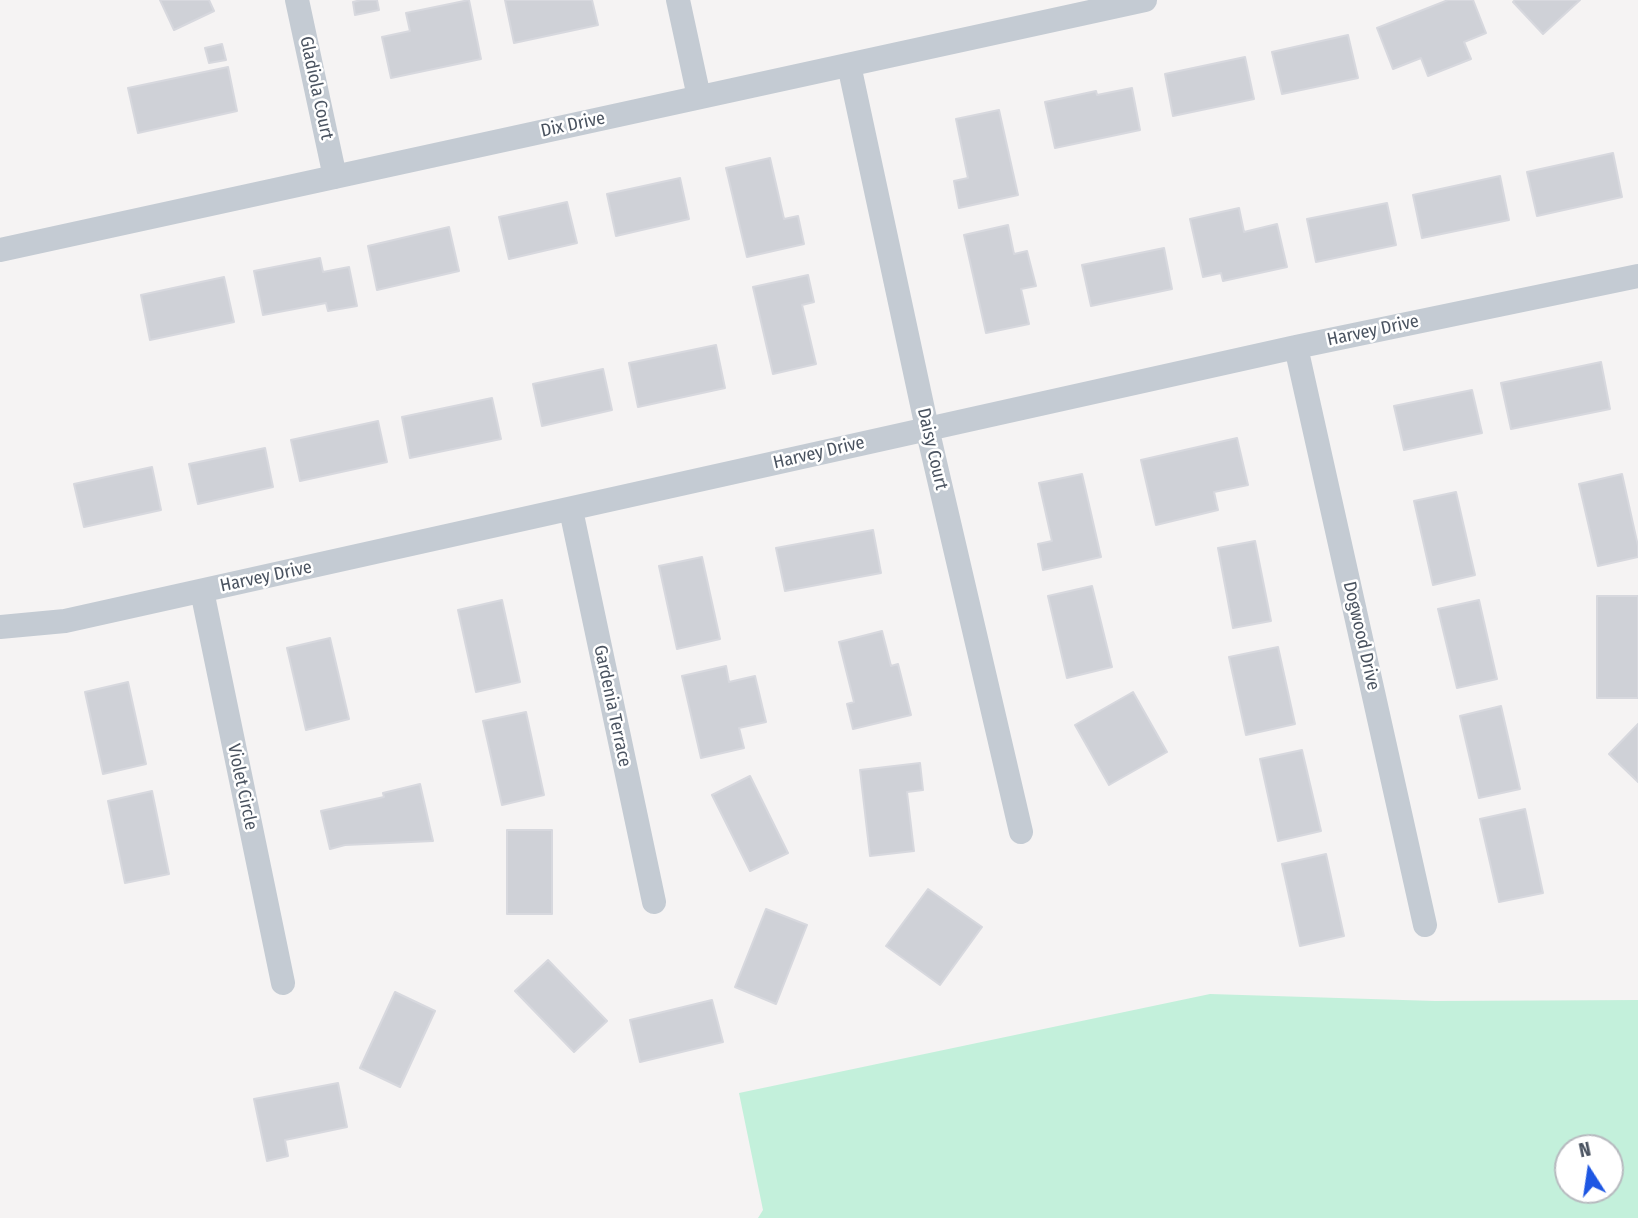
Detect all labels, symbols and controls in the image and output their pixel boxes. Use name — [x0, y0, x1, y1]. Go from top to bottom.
street label: Gladiola Court — [295, 34, 337, 142]
street label: Dix Drive — [539, 108, 607, 142]
street label: Harvey Drive — [1325, 311, 1421, 351]
street label: Daisy Court — [912, 406, 952, 492]
street label: Harvey Drive — [771, 432, 867, 474]
street label: Harvey Drive — [218, 557, 314, 597]
street label: Dogwood Drive — [1338, 579, 1384, 693]
street label: Gardenia Terrace — [589, 643, 635, 769]
street label: Violet Circle — [222, 742, 262, 832]
north arrow — [1554, 1134, 1624, 1204]
text: N — [1577, 1137, 1593, 1162]

